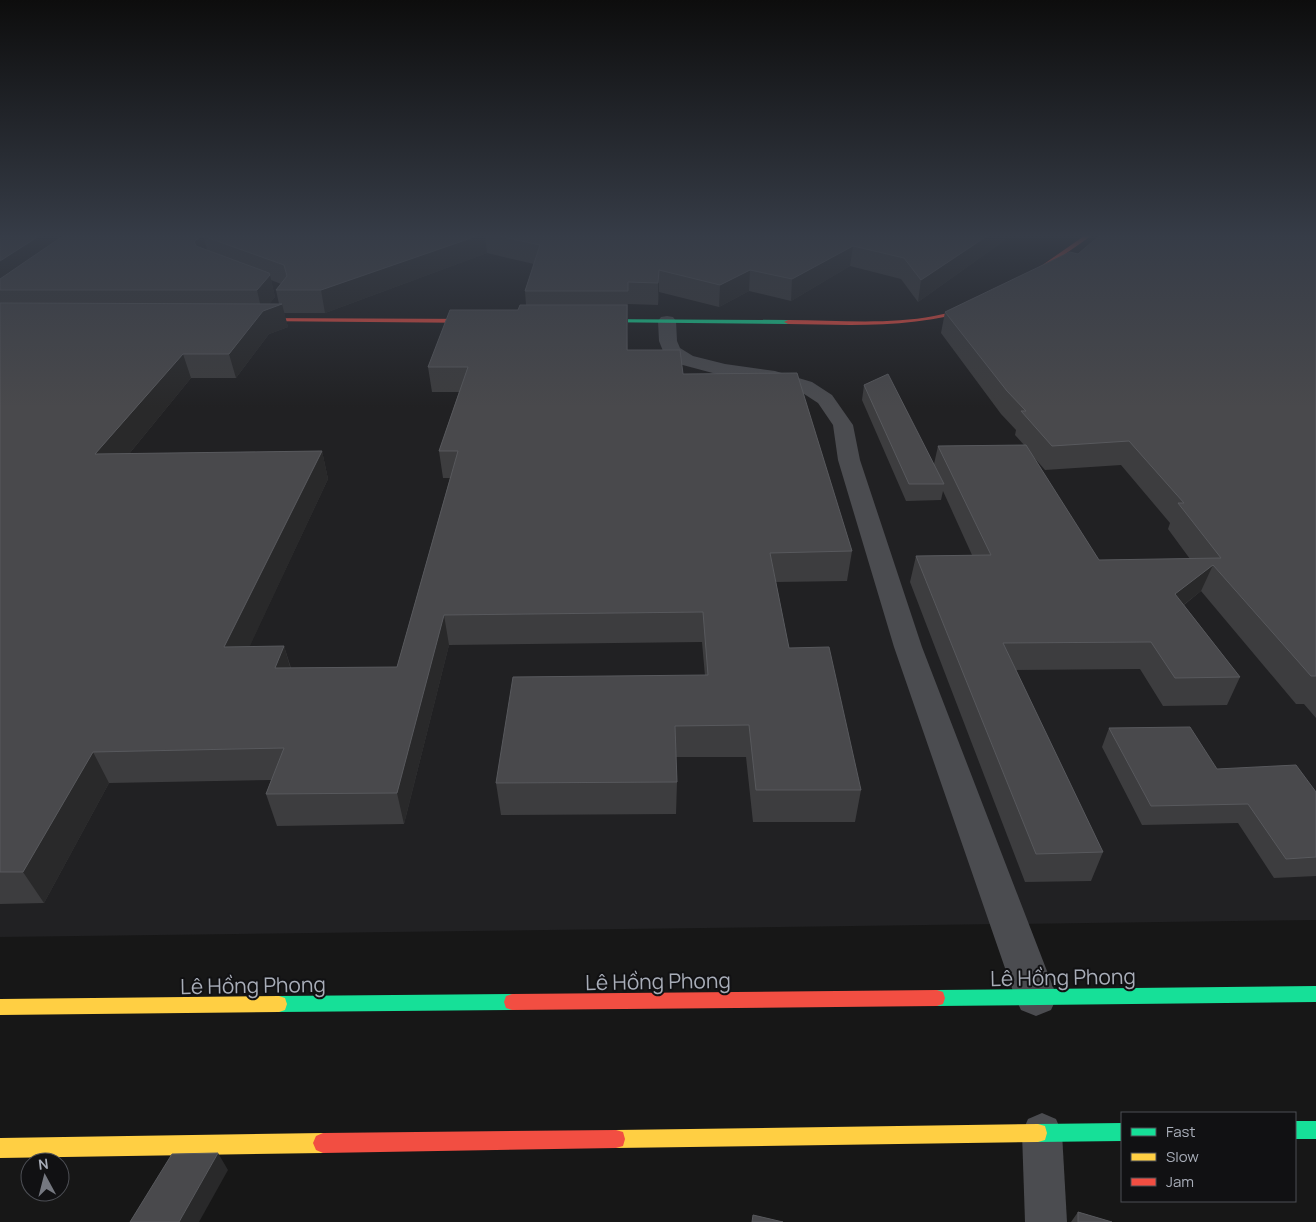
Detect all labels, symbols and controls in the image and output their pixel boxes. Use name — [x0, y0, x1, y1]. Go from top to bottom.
street label: Lê Hồng Phong — [990, 962, 1136, 992]
street label: Lê Hồng Phong — [585, 966, 731, 996]
street label: Lê Hồng Phong — [180, 970, 326, 1000]
legend — [1121, 1112, 1296, 1202]
text: Fast — [1166, 1121, 1195, 1142]
text: Slow — [1166, 1146, 1199, 1167]
north arrow — [20, 1152, 70, 1202]
text: N — [37, 1154, 50, 1174]
text: Jam — [1166, 1171, 1194, 1192]

